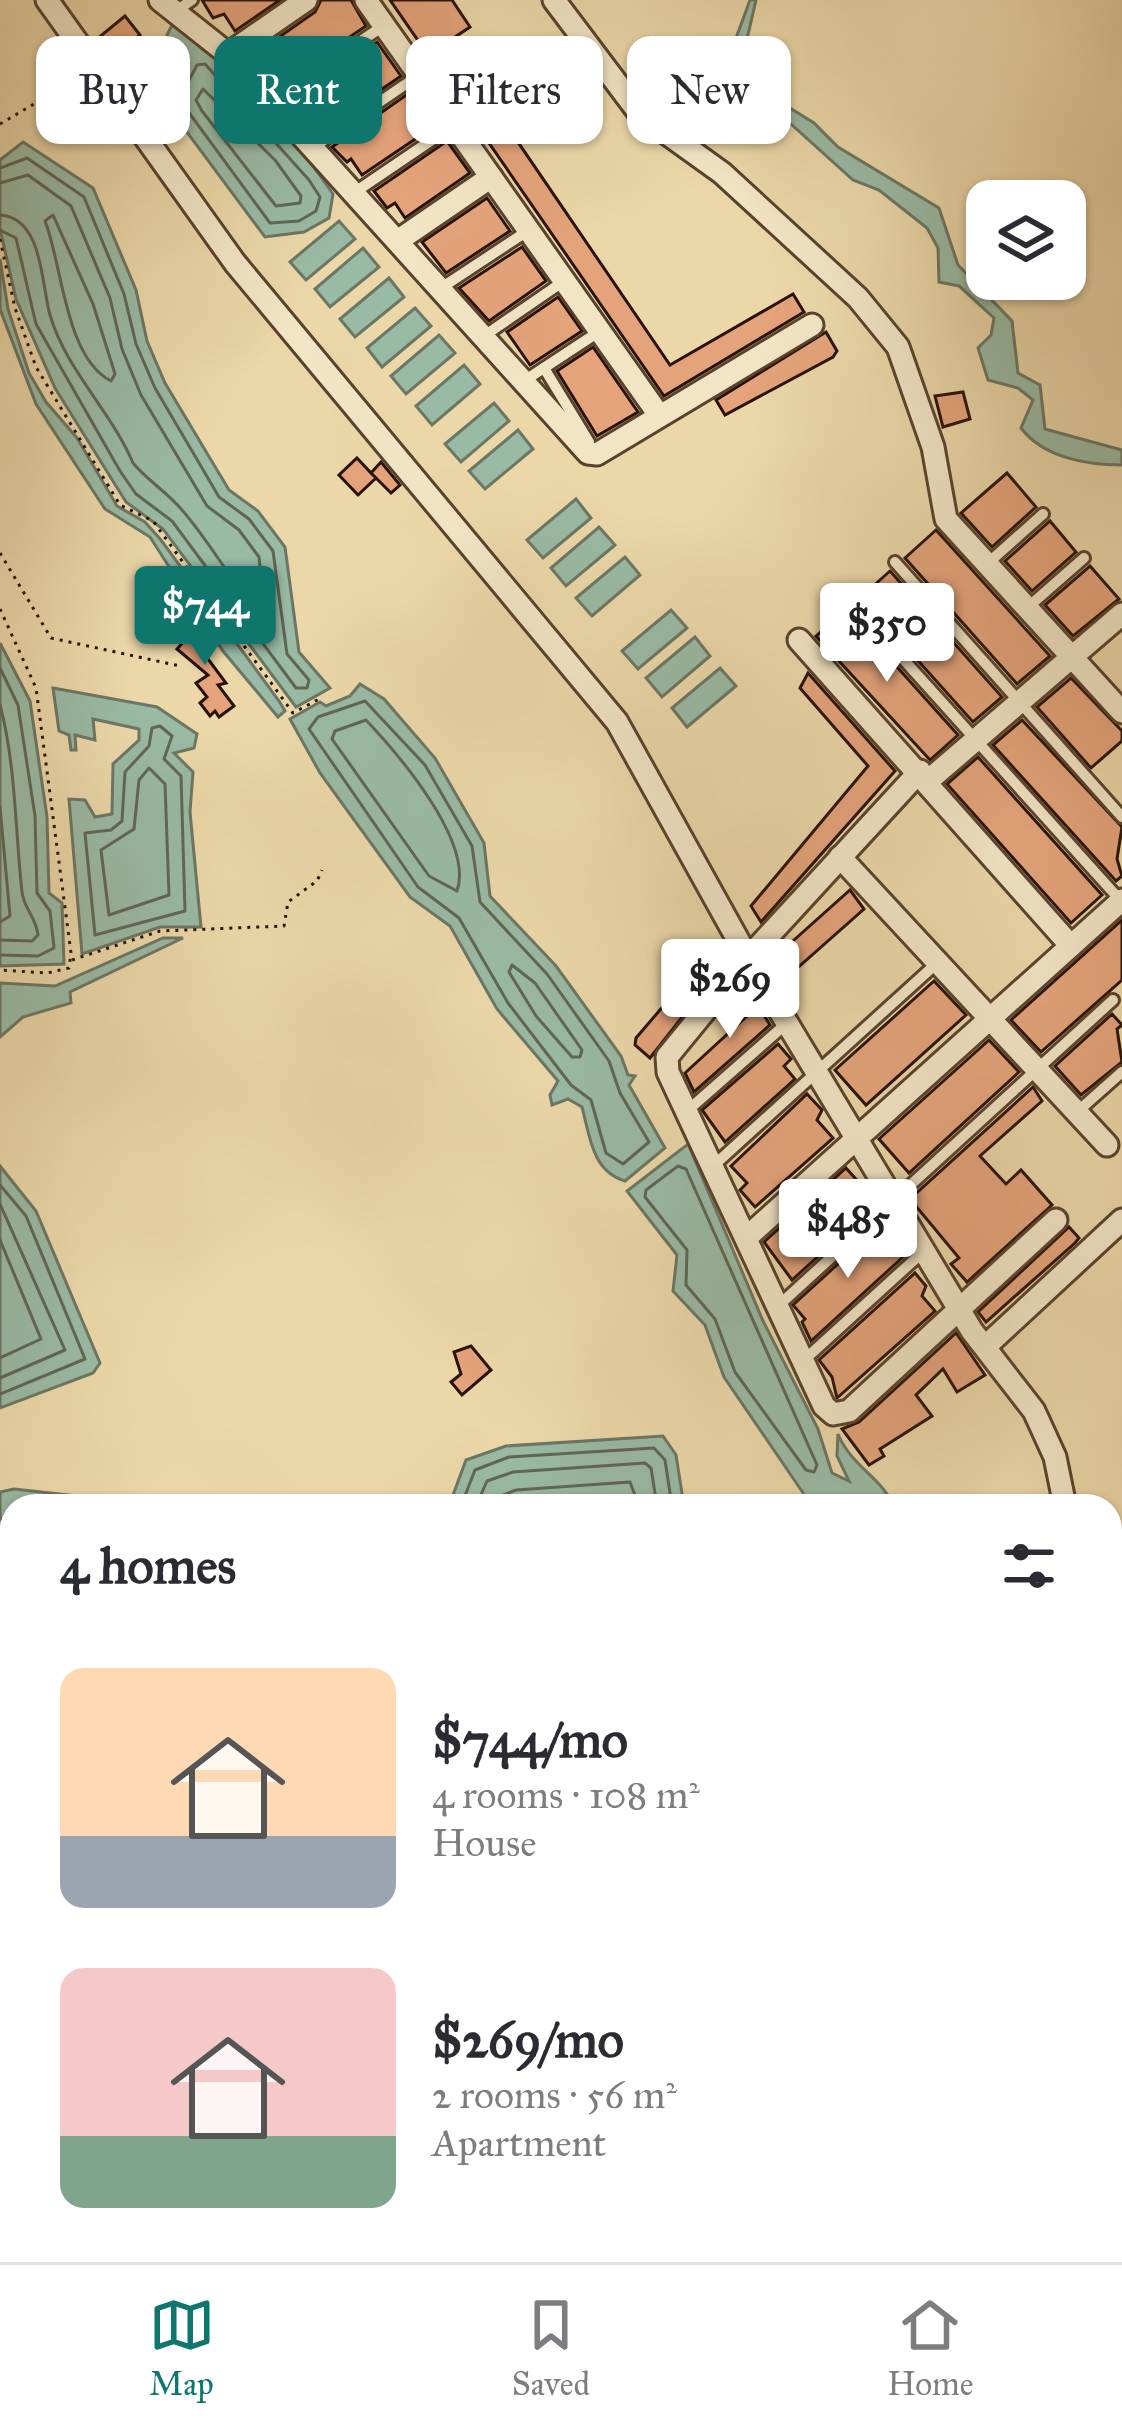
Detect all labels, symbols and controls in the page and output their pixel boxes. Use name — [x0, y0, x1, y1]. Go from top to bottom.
chip: Buy — [36, 36, 190, 144]
chip: Rent — [214, 36, 382, 144]
chip: Filters — [406, 36, 603, 144]
chip: New — [627, 36, 791, 144]
map controls — [966, 180, 1086, 300]
button: layers — [966, 180, 1086, 300]
pin: $744 — [134, 566, 276, 668]
text: $744 — [162, 581, 248, 629]
pin: $350 — [816, 583, 958, 685]
text: $350 — [847, 598, 927, 646]
pin: $269 — [659, 939, 801, 1041]
text: $269 — [688, 954, 772, 1002]
pin: $485 — [777, 1179, 919, 1281]
text: $485 — [806, 1194, 890, 1242]
icon: filters — [996, 1533, 1062, 1599]
text: 4 homes — [60, 1535, 236, 1597]
text: $744/mo — [432, 1709, 628, 1771]
icon: home — [156, 1716, 300, 1860]
text: 4 rooms · 108 m² — [432, 1771, 700, 1819]
text: House — [432, 1819, 536, 1867]
text: $269/mo — [432, 2009, 624, 2071]
icon: home — [156, 2016, 300, 2160]
text: 2 rooms · 56 m² — [432, 2071, 677, 2119]
text: Apartment — [432, 2119, 606, 2167]
tab: Map — [149, 2292, 215, 2404]
tab: Saved — [512, 2292, 590, 2404]
tab: Home — [887, 2292, 973, 2404]

